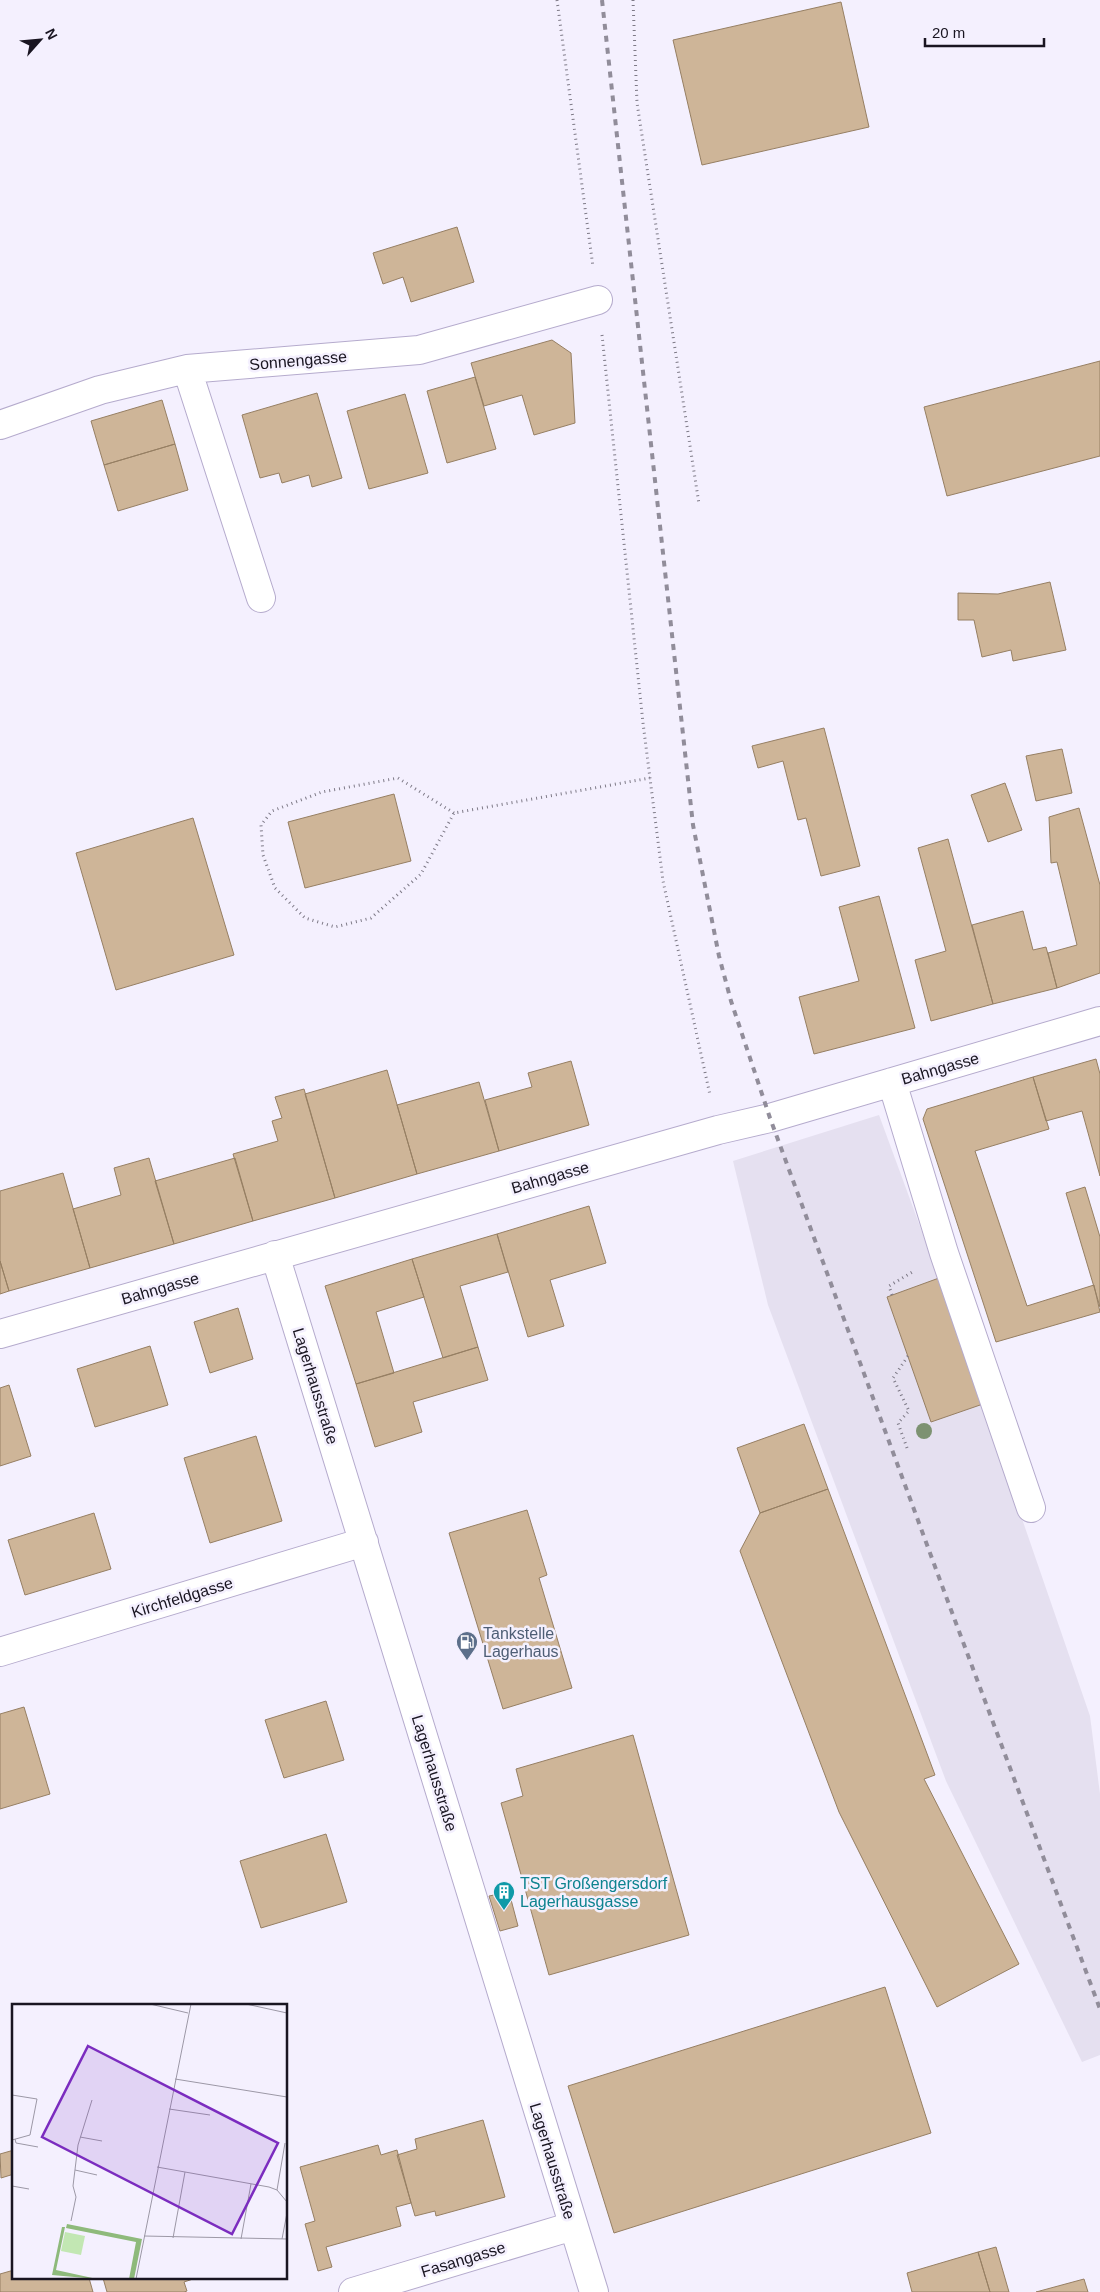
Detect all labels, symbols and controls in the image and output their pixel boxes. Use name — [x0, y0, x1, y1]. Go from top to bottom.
north arrow — [15, 15, 65, 65]
scale bar — [925, 15, 1044, 47]
text: 20 m — [932, 24, 965, 41]
text: N — [42, 26, 61, 42]
street label: Sonnengasse — [249, 348, 348, 373]
street label: Bahngasse — [899, 1049, 981, 1088]
street label: Bahngasse — [509, 1158, 591, 1197]
street label: Bahngasse — [119, 1269, 201, 1308]
street label: Lagerhausstraße — [290, 1326, 341, 1447]
street label: Kirchfeldgasse — [129, 1574, 235, 1621]
place label: Tankstelle Lagerhaus — [483, 1625, 559, 1660]
fuel station icon: Tankstelle Lagerhaus — [455, 1630, 479, 1661]
street label: Lagerhausstraße — [409, 1713, 460, 1834]
place label: TST Großengersdorf Lagerhausgasse — [520, 1875, 668, 1910]
building icon: TST Großengersdorf Lagerhausgasse — [492, 1880, 516, 1911]
inset map — [12, 2004, 288, 2280]
street label: Lagerhausstraße — [527, 2101, 578, 2222]
street label: Fasangasse — [419, 2239, 507, 2280]

